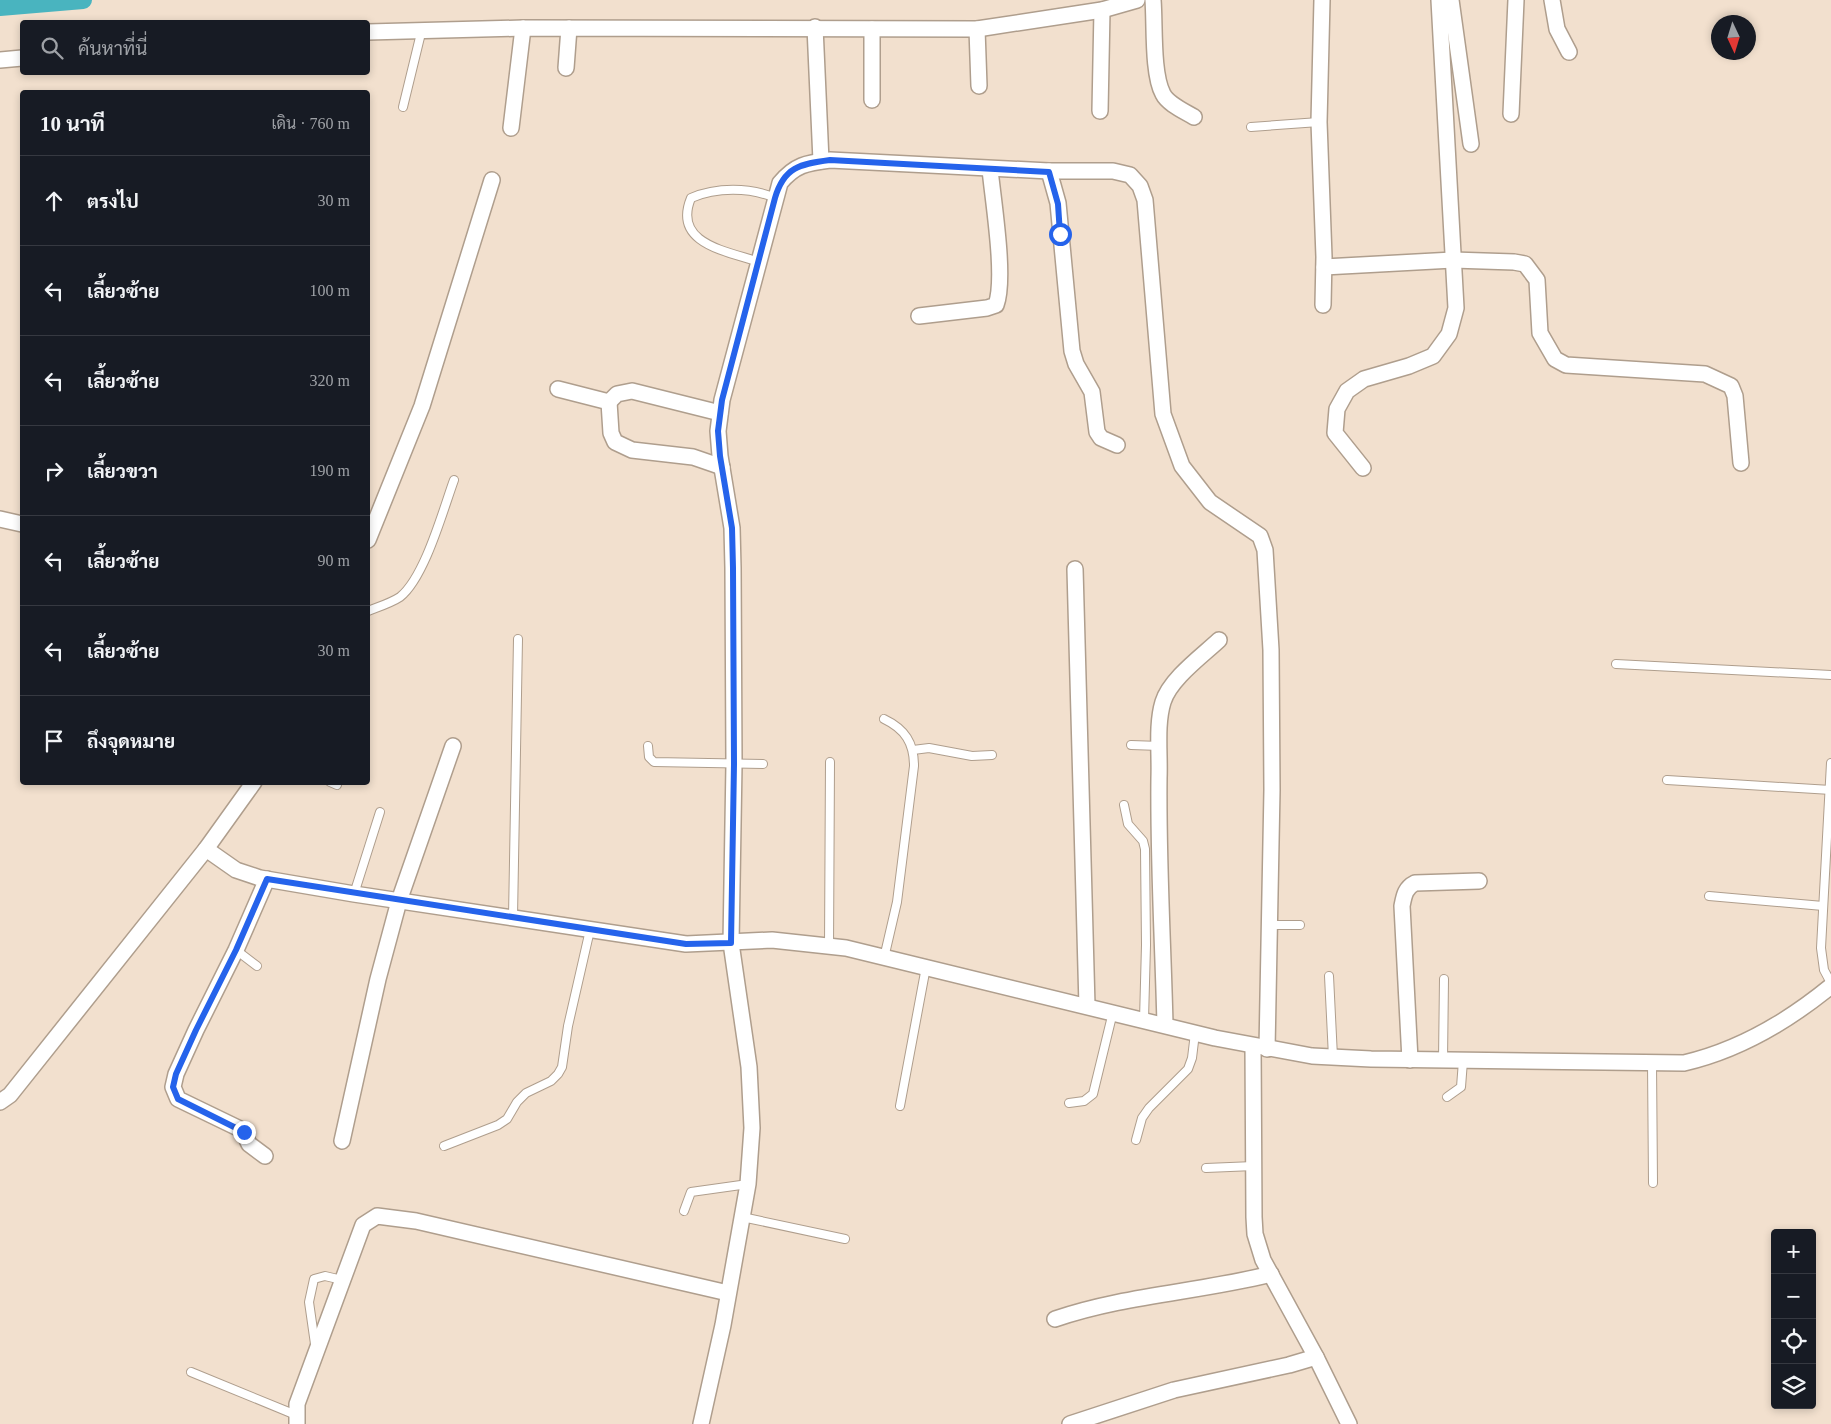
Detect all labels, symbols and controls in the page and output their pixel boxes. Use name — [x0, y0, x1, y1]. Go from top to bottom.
north arrow — [1711, 15, 1756, 60]
search box — [20, 20, 370, 75]
icon: search — [38, 34, 66, 62]
text: ค้นหาที่นี่ — [78, 38, 147, 59]
text: 10 นาที — [40, 112, 105, 136]
text: เดิน · 760 m — [272, 115, 350, 132]
icon: ahead — [40, 187, 68, 215]
text: ตรงไป — [87, 191, 139, 212]
text: 30 m — [318, 192, 350, 209]
route start — [1049, 223, 1072, 246]
icon: left — [40, 277, 68, 305]
text: เลี้ยวซ้าย — [87, 281, 159, 302]
text: 100 m — [310, 282, 350, 299]
icon: left — [40, 367, 68, 395]
text: เลี้ยวซ้าย — [87, 371, 159, 392]
text: 320 m — [310, 372, 350, 389]
icon: right — [40, 457, 68, 485]
text: เลี้ยวขวา — [87, 461, 158, 482]
text: 190 m — [310, 462, 350, 479]
icon: left — [40, 547, 68, 575]
text: เลี้ยวซ้าย — [87, 551, 159, 572]
text: 90 m — [318, 552, 350, 569]
icon: left — [40, 637, 68, 665]
text: เลี้ยวซ้าย — [87, 641, 159, 662]
text: 30 m — [318, 642, 350, 659]
icon: arrive — [40, 727, 68, 755]
text: ถึงจุดหมาย — [87, 731, 175, 752]
route end — [233, 1121, 256, 1144]
map controls — [1771, 1229, 1816, 1409]
button: + — [1771, 1229, 1816, 1274]
button: − — [1771, 1274, 1816, 1319]
button: locate — [1771, 1319, 1816, 1364]
button: layers — [1771, 1364, 1816, 1409]

